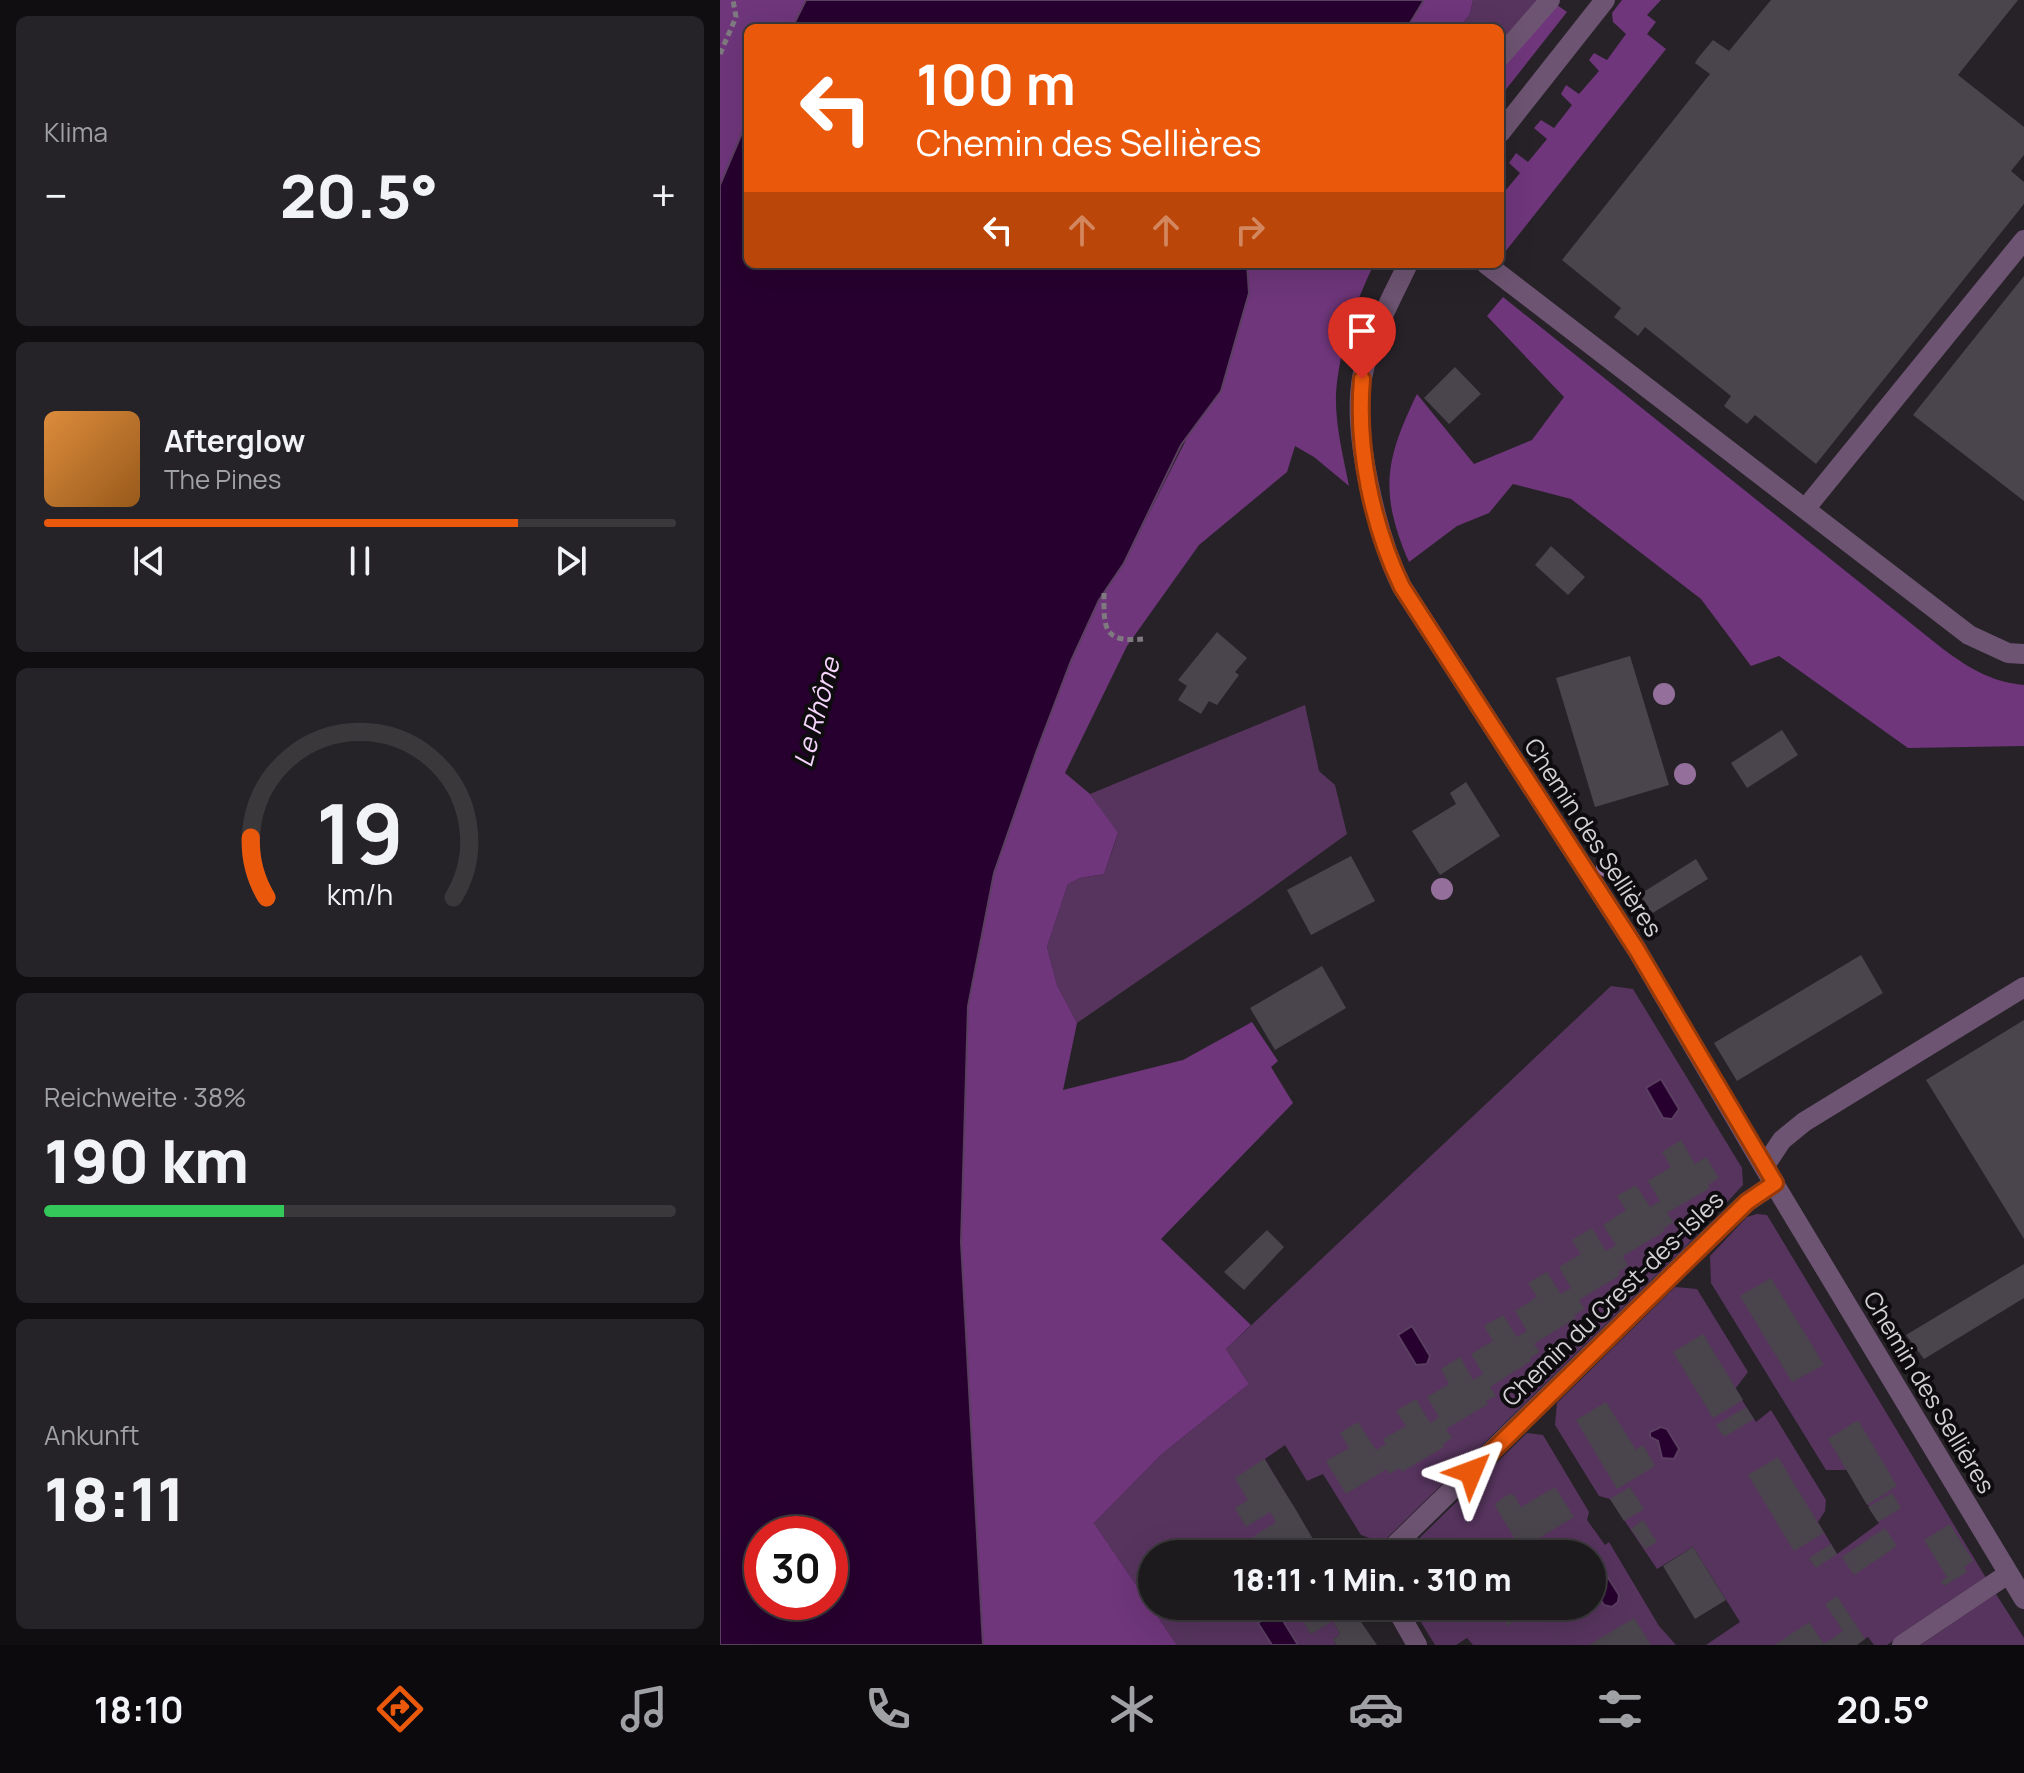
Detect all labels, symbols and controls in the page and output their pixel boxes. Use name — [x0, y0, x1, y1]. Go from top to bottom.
text: 100 m — [916, 45, 1076, 122]
icon: left — [784, 56, 888, 160]
text: Klima — [44, 114, 108, 150]
text: Chemin des Sellières — [916, 118, 1262, 167]
text: 20.5° — [280, 154, 438, 236]
text: − — [44, 165, 68, 225]
text: + — [651, 165, 676, 225]
icon: left — [976, 208, 1020, 252]
icon: ahead — [1060, 208, 1104, 252]
icon: ahead — [1144, 208, 1188, 252]
icon: right — [1228, 208, 1272, 252]
pin — [1328, 297, 1396, 379]
icon: arrive — [1340, 309, 1384, 353]
text: Afterglow — [164, 420, 305, 461]
text: The Pines — [164, 461, 281, 497]
icon: previous — [127, 539, 171, 583]
icon: pause — [338, 539, 382, 583]
icon: next — [549, 539, 593, 583]
water label: Le Rhône — [784, 652, 848, 770]
street label: Chemin des Sellières — [1517, 731, 1671, 943]
text: 19 — [316, 775, 404, 889]
text: km/h — [327, 876, 393, 915]
text: Reichweite · 38% — [44, 1079, 247, 1115]
text: 190 km — [44, 1119, 249, 1201]
street label: Chemin du Crest-des-Isles — [1494, 1183, 1730, 1413]
street label: Chemin des Sellières — [1857, 1285, 2003, 1499]
text: Ankunft — [44, 1417, 139, 1453]
position arrow — [1429, 1430, 1513, 1514]
text: 18:11 — [44, 1457, 185, 1539]
speed limit sign: 30 — [744, 1516, 848, 1620]
text: 18:11 · 1 Min. · 310 m — [1232, 1559, 1512, 1600]
icon: directions — [372, 1681, 428, 1737]
icon: music — [616, 1681, 672, 1737]
icon: phone — [860, 1681, 916, 1737]
icon: climate — [1104, 1681, 1160, 1737]
icon: car — [1348, 1681, 1404, 1737]
icon: filters — [1592, 1681, 1648, 1737]
text: 18:10 — [94, 1685, 184, 1734]
text: 20.5° — [1837, 1685, 1930, 1734]

